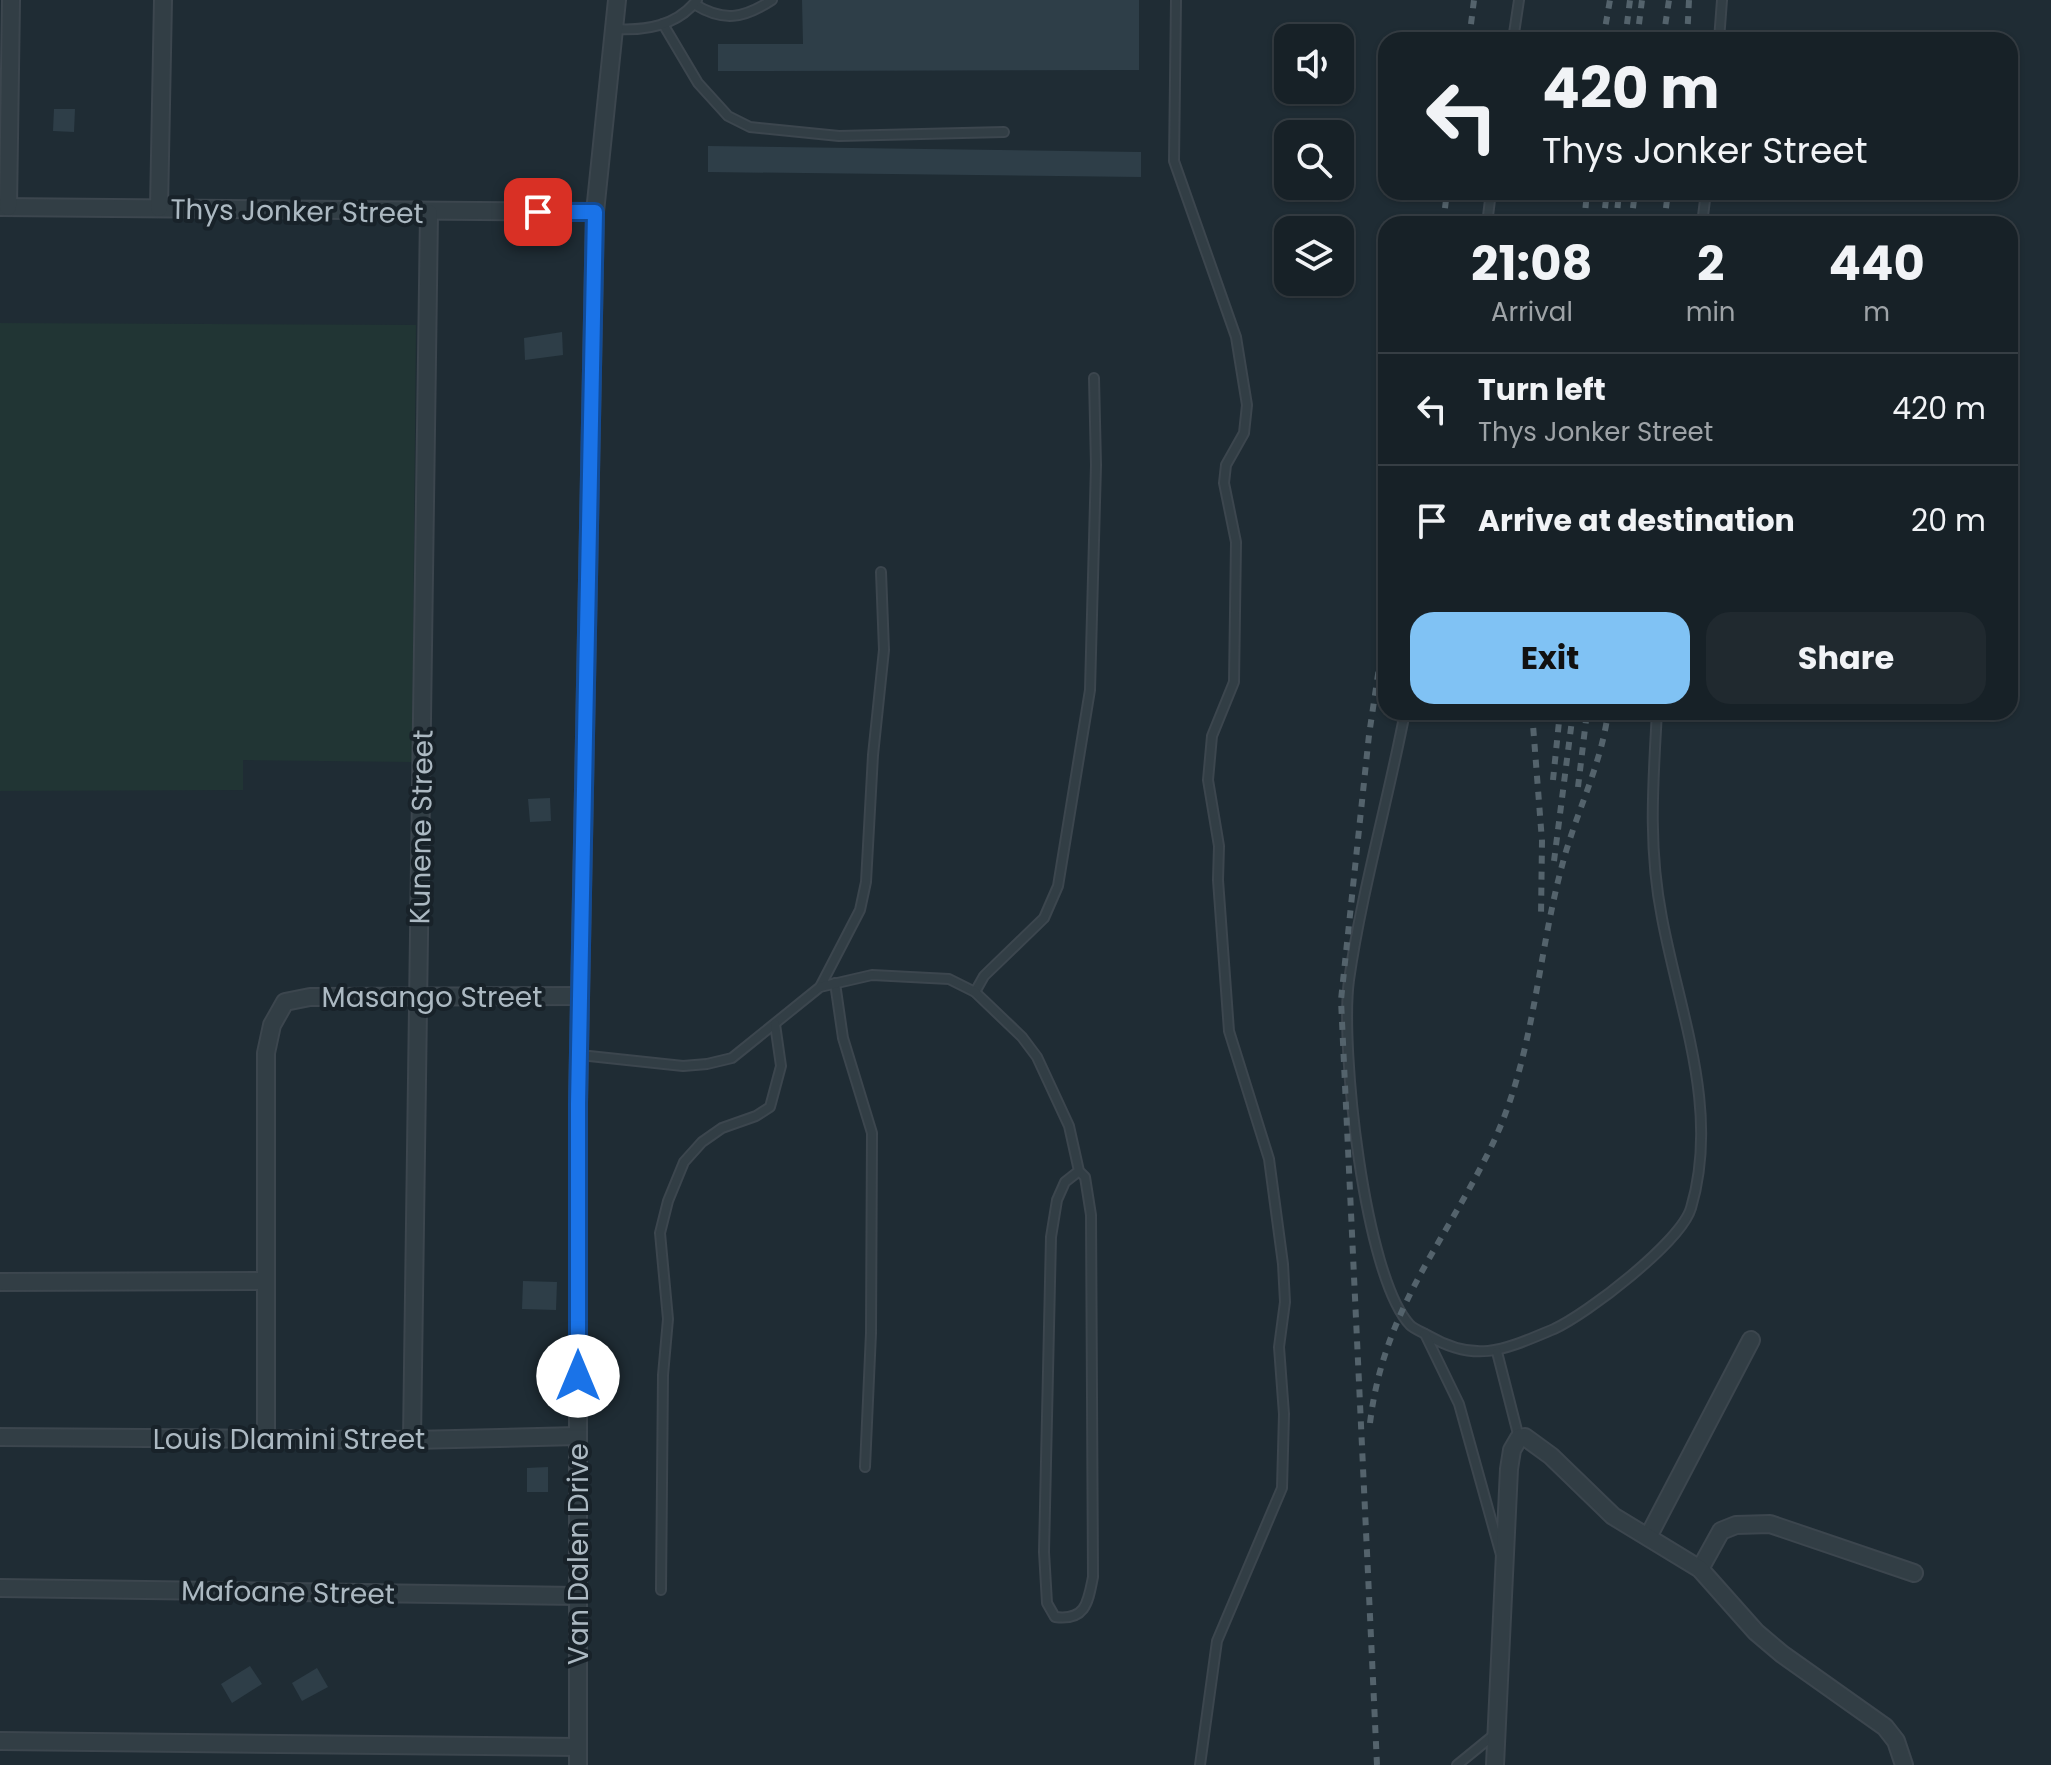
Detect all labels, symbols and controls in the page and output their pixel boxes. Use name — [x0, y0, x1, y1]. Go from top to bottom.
map controls — [1274, 24, 1354, 296]
button: sound — [1274, 24, 1354, 104]
text: 420 m — [1542, 49, 1720, 128]
icon: left — [1410, 64, 1514, 168]
button: search — [1274, 120, 1354, 200]
text: Thys Jonker Street — [1542, 125, 1868, 176]
pin — [504, 178, 572, 246]
street label: Thys Jonker Street — [170, 190, 424, 233]
icon: arrive — [516, 190, 560, 234]
button: layers — [1274, 216, 1354, 296]
text: 21:08 — [1471, 230, 1593, 297]
text: 2 — [1697, 230, 1724, 297]
text: 440 — [1829, 230, 1925, 297]
text: Arrival — [1491, 294, 1573, 330]
text: min — [1686, 294, 1736, 330]
text: m — [1863, 294, 1890, 330]
text: Turn left — [1478, 368, 1606, 411]
icon: left — [1410, 387, 1454, 431]
text: 420 m — [1892, 387, 1986, 430]
text: Thys Jonker Street — [1478, 414, 1713, 450]
icon: arrive — [1410, 499, 1454, 543]
text: Arrive at destination — [1478, 499, 1795, 542]
text: 20 m — [1911, 499, 1986, 542]
button: Exit — [1410, 612, 1690, 704]
button: Share — [1706, 612, 1986, 704]
street label: Kunene Street — [400, 729, 443, 925]
street label: Masango Street — [322, 978, 542, 1017]
position arrow — [536, 1334, 620, 1418]
street label: Louis Dlamini Street — [153, 1420, 425, 1459]
street label: Van Dalen Drive — [559, 1443, 598, 1665]
street label: Mafoane Street — [181, 1571, 395, 1614]

